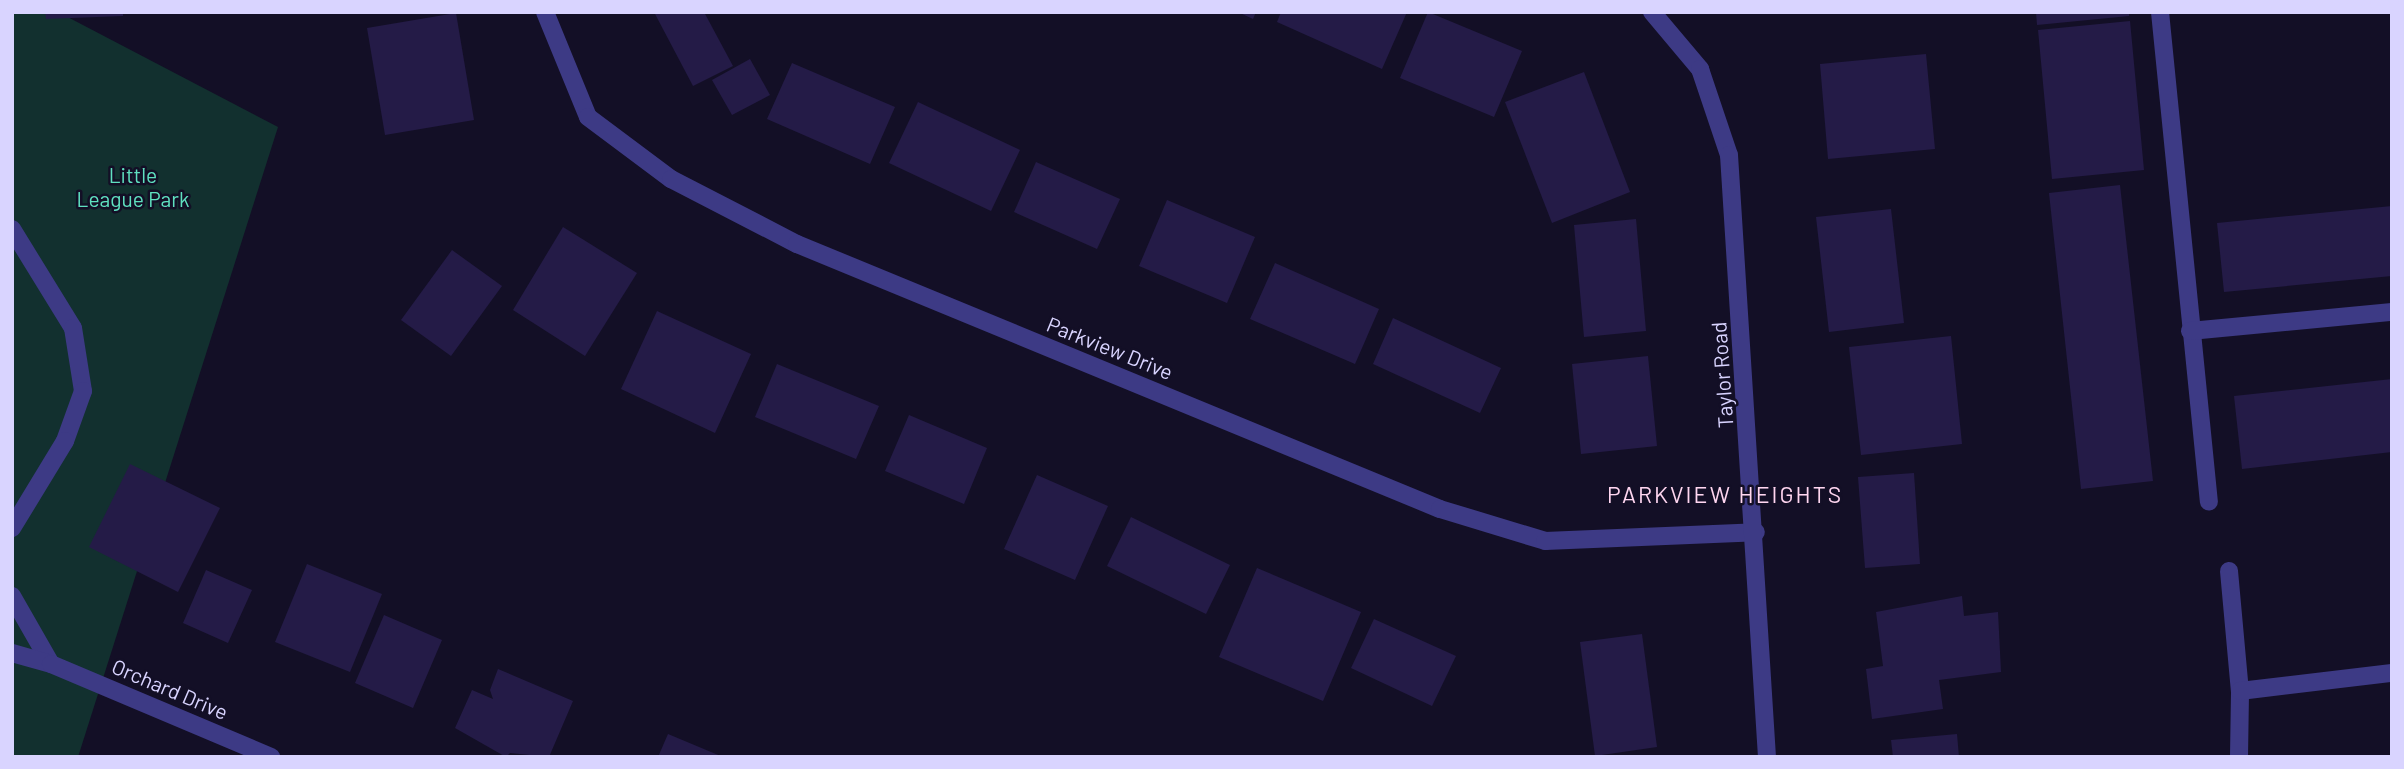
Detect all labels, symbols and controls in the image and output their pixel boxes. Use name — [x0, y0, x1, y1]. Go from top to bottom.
park label: Little League Park — [77, 162, 189, 212]
street label: Parkview Drive — [1043, 311, 1177, 385]
street label: Taylor Road — [1706, 321, 1738, 429]
district label: PARKVIEW HEIGHTS — [1609, 480, 1841, 508]
street label: Orchard Drive — [108, 653, 232, 725]

